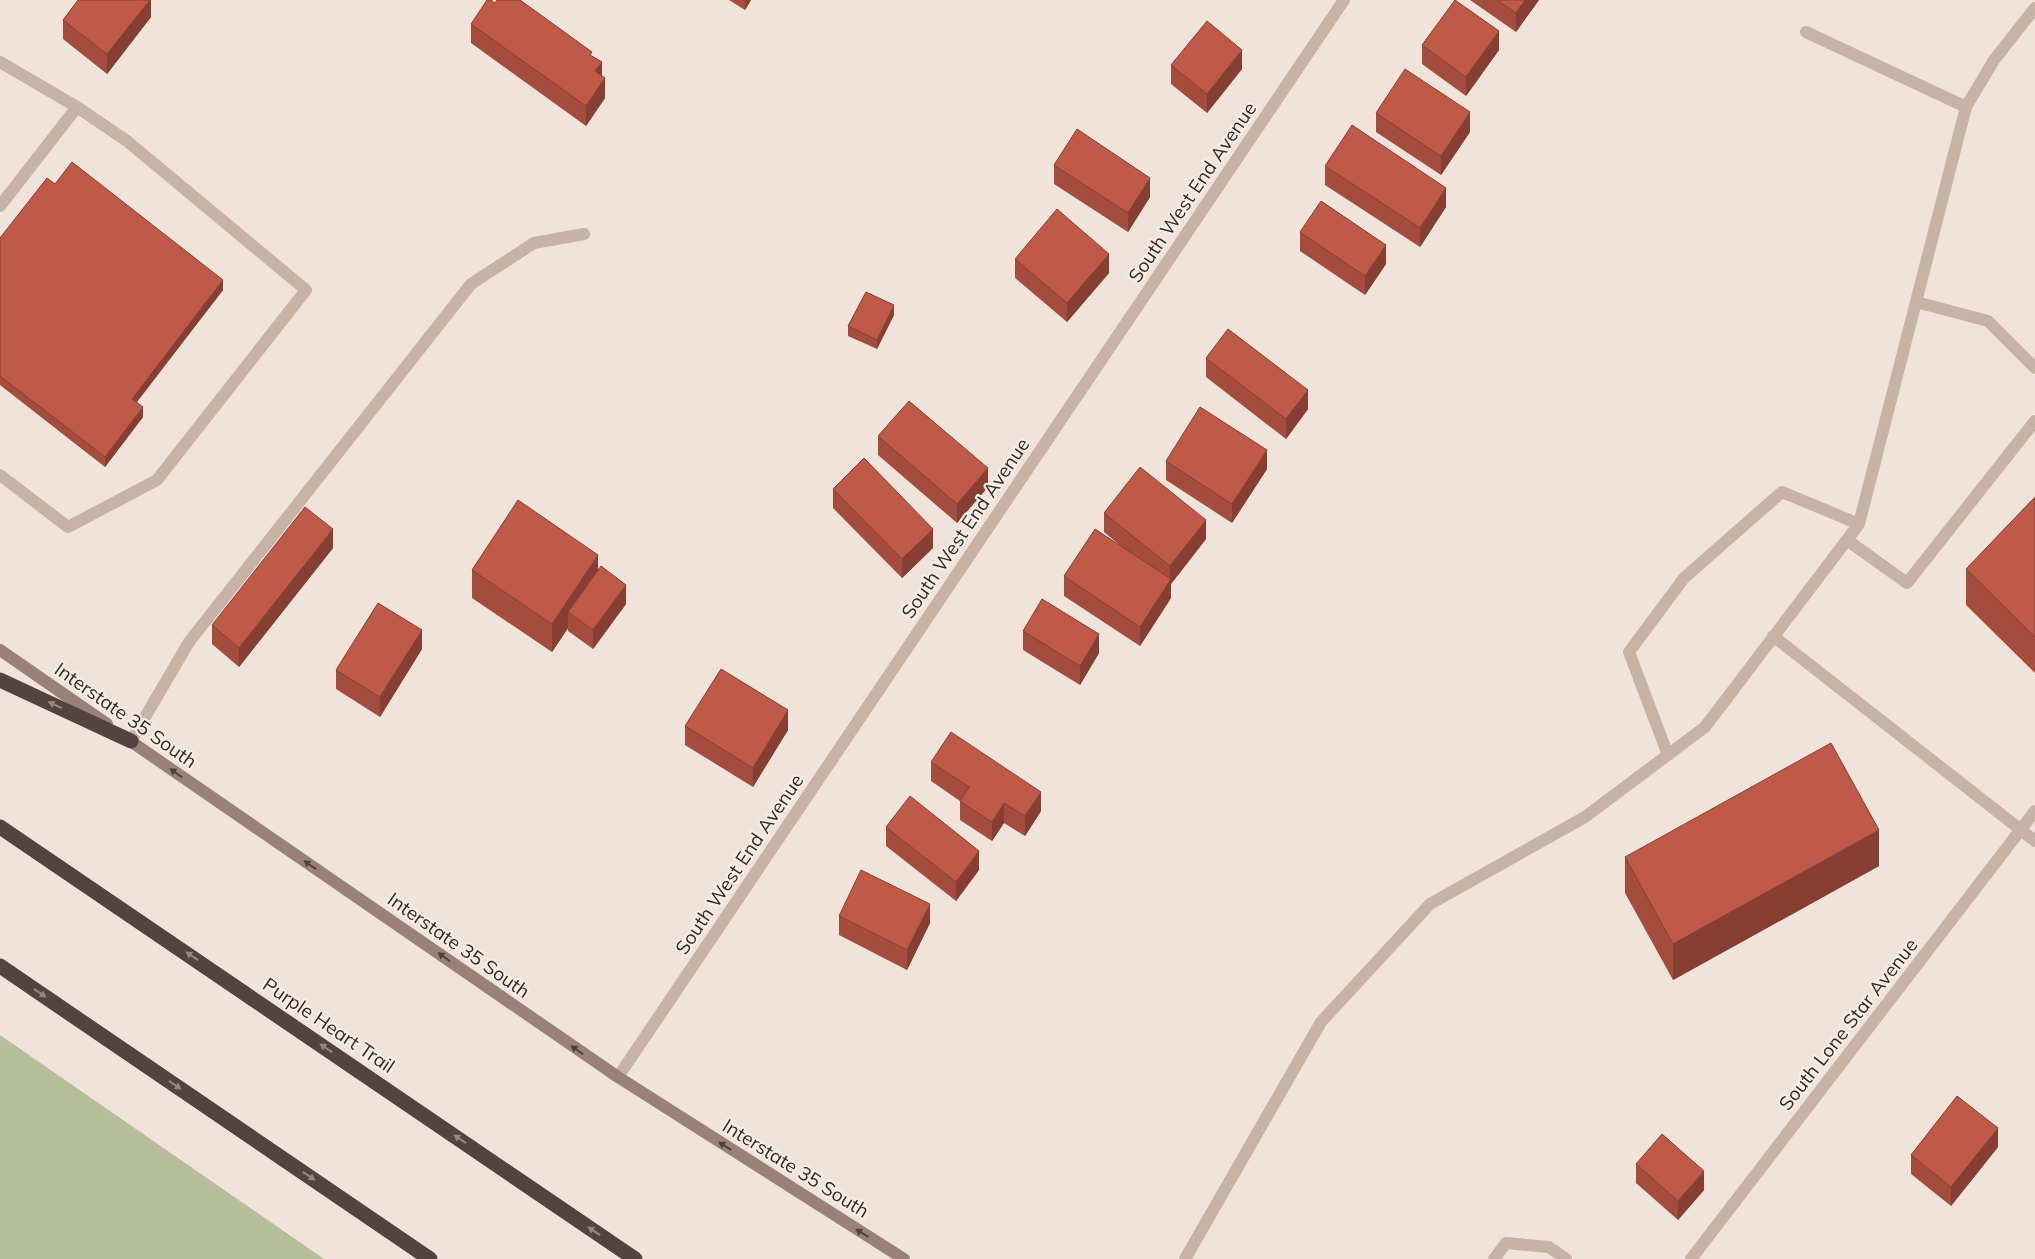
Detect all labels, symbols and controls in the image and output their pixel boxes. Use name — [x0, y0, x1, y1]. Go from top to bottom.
street label: South West End Avenue — [1123, 97, 1261, 287]
street label: South West End Avenue — [896, 433, 1034, 623]
street label: Interstate 35 South — [50, 657, 202, 773]
one-way arrow — [48, 701, 62, 709]
one-way arrow — [170, 768, 183, 778]
street label: South West End Avenue — [670, 769, 808, 959]
one-way arrow — [303, 860, 317, 870]
street label: Interstate 35 South — [383, 887, 535, 1003]
street label: South Lone Star Avenue — [1773, 933, 1923, 1115]
one-way arrow — [185, 952, 199, 961]
one-way arrow — [437, 952, 451, 962]
street label: Purple Heart Trail — [258, 972, 400, 1078]
one-way arrow — [34, 988, 47, 998]
one-way arrow — [320, 1043, 333, 1053]
one-way arrow — [571, 1045, 584, 1055]
one-way arrow — [168, 1080, 181, 1090]
street label: Interstate 35 South — [718, 1113, 874, 1223]
one-way arrow — [454, 1135, 467, 1144]
one-way arrow — [719, 1141, 732, 1150]
one-way arrow — [302, 1171, 316, 1181]
one-way arrow — [588, 1226, 601, 1236]
one-way arrow — [856, 1228, 869, 1238]

